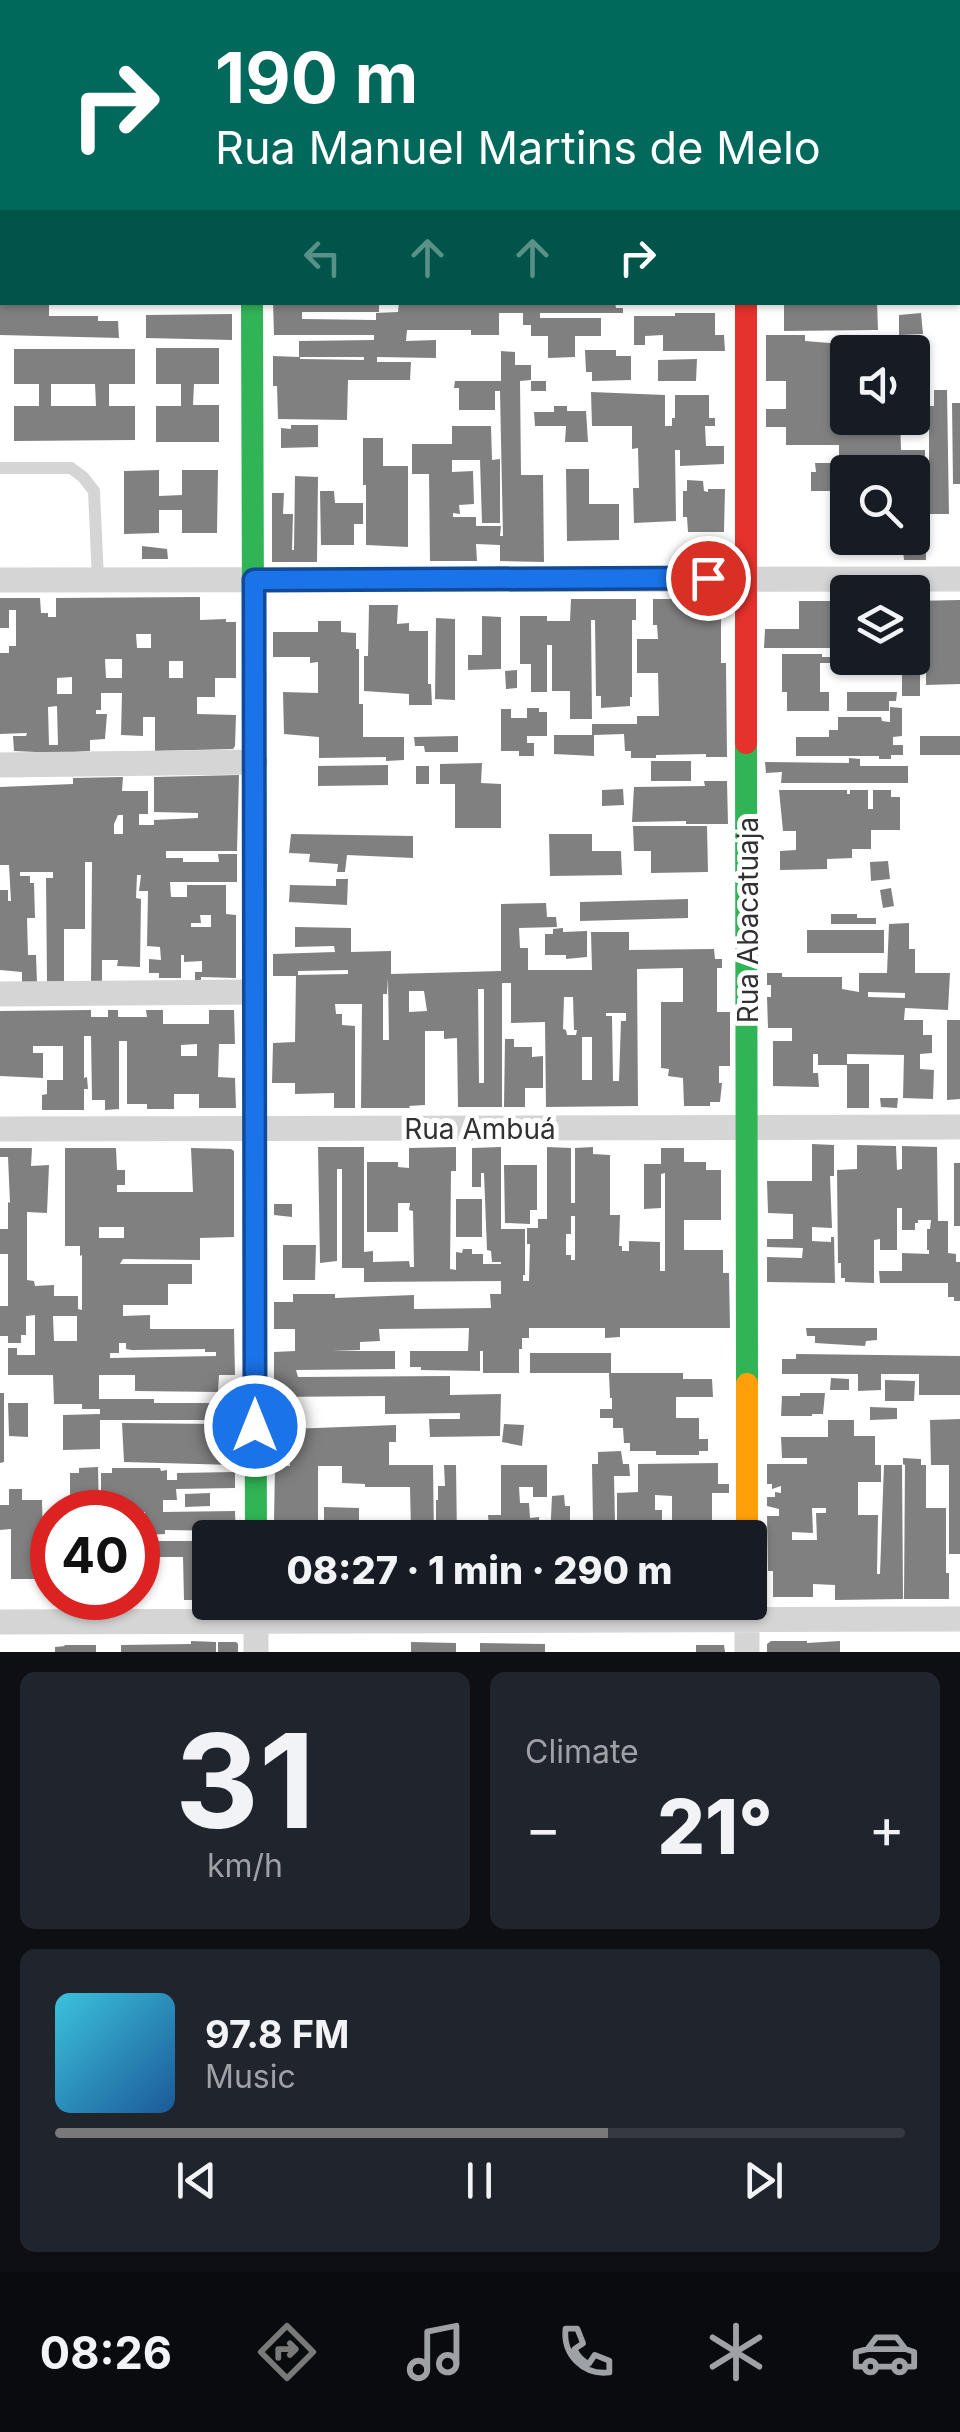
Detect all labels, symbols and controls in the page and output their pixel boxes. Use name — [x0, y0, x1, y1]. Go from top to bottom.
text: 190 m — [215, 35, 418, 120]
icon: right — [50, 40, 180, 170]
text: Rua Manuel Martins de Melo — [215, 120, 821, 175]
icon: left — [295, 230, 350, 285]
icon: ahead — [400, 230, 455, 285]
icon: ahead — [505, 230, 560, 285]
icon: right — [610, 230, 665, 285]
map controls — [830, 335, 930, 675]
button: sound — [830, 335, 930, 435]
button: search — [830, 455, 930, 555]
pin — [666, 536, 751, 621]
icon: arrive — [681, 551, 736, 606]
button: layers — [830, 575, 930, 675]
street label: Rua Abacatuaja — [731, 817, 765, 1023]
street label: Rua Ambuá — [404, 1112, 556, 1146]
position arrow — [203, 1374, 307, 1478]
speed limit sign: 40 — [30, 1490, 160, 1620]
text: 08:27 · 1 min · 290 m — [287, 1547, 672, 1593]
text: 31 — [175, 1702, 315, 1859]
text: Climate — [525, 1732, 639, 1771]
text: 21° — [657, 1781, 773, 1872]
text: − — [525, 1795, 561, 1861]
text: + — [869, 1795, 905, 1861]
text: km/h — [207, 1846, 283, 1885]
text: 97.8 FM — [205, 2011, 349, 2057]
text: Music — [205, 2057, 296, 2096]
icon: previous — [169, 2153, 224, 2208]
icon: pause — [452, 2153, 507, 2208]
icon: next — [736, 2153, 791, 2208]
icon: directions — [252, 2317, 322, 2387]
icon: music — [401, 2317, 471, 2387]
icon: phone — [551, 2317, 621, 2387]
icon: climate — [701, 2317, 771, 2387]
icon: car — [850, 2317, 920, 2387]
text: 08:26 — [40, 2325, 172, 2380]

